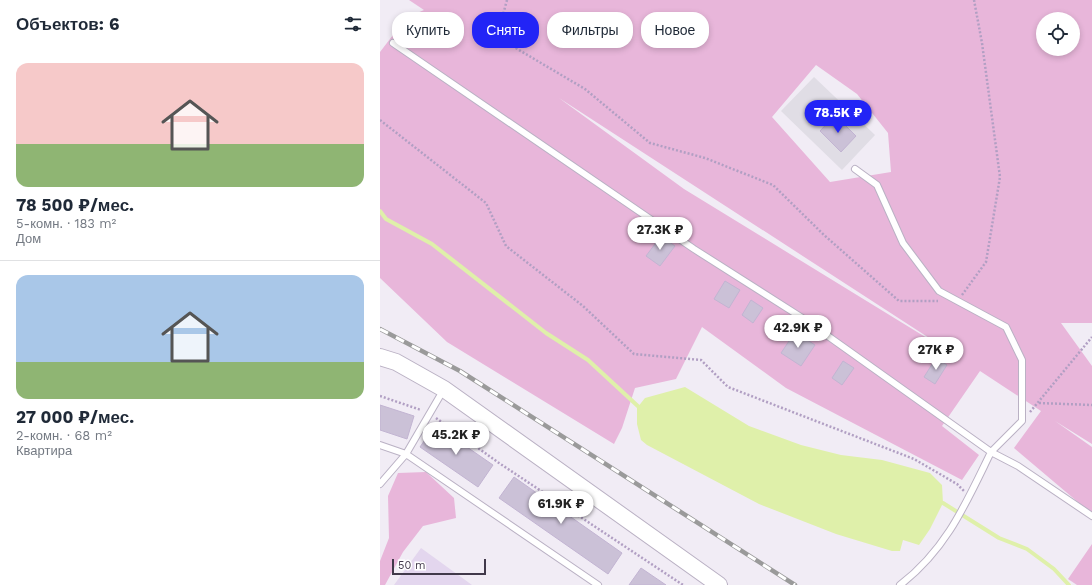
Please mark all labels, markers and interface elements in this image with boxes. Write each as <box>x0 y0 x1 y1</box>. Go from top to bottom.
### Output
chip: Купить <box>392 12 464 48</box>
chip: Снять <box>472 12 539 48</box>
chip: Фильтры <box>547 12 633 48</box>
chip: Новое <box>641 12 709 48</box>
map controls <box>1036 12 1080 56</box>
button: locate <box>1036 12 1080 56</box>
icon: filters <box>342 13 364 35</box>
text: Объектов: 6 <box>16 14 119 34</box>
icon: home <box>154 89 226 161</box>
pin: 78.5K ₽ <box>801 100 875 134</box>
text: 78.5K ₽ <box>814 105 862 120</box>
text: 78 500 ₽/мес. <box>16 195 134 215</box>
text: 5-комн. · 183 m² <box>16 216 116 231</box>
pin: 27.3K ₽ <box>623 217 697 251</box>
text: 27.3K ₽ <box>637 222 683 237</box>
text: Дом <box>16 231 41 246</box>
icon: home <box>154 301 226 373</box>
pin: 42.9K ₽ <box>761 315 835 349</box>
text: 42.9K ₽ <box>773 320 823 335</box>
pin: 27K ₽ <box>908 337 964 371</box>
text: 27K ₽ <box>917 342 955 357</box>
text: 27 000 ₽/мес. <box>16 407 134 427</box>
pin: 45.2K ₽ <box>419 422 493 456</box>
text: 45.2K ₽ <box>431 427 481 442</box>
text: 2-комн. · 68 m² <box>16 428 112 443</box>
text: Квартира <box>16 443 72 458</box>
pin: 61.9K ₽ <box>524 491 598 525</box>
text: 61.9K ₽ <box>538 496 584 511</box>
scale bar <box>392 557 486 576</box>
text: 50 m <box>398 559 425 572</box>

